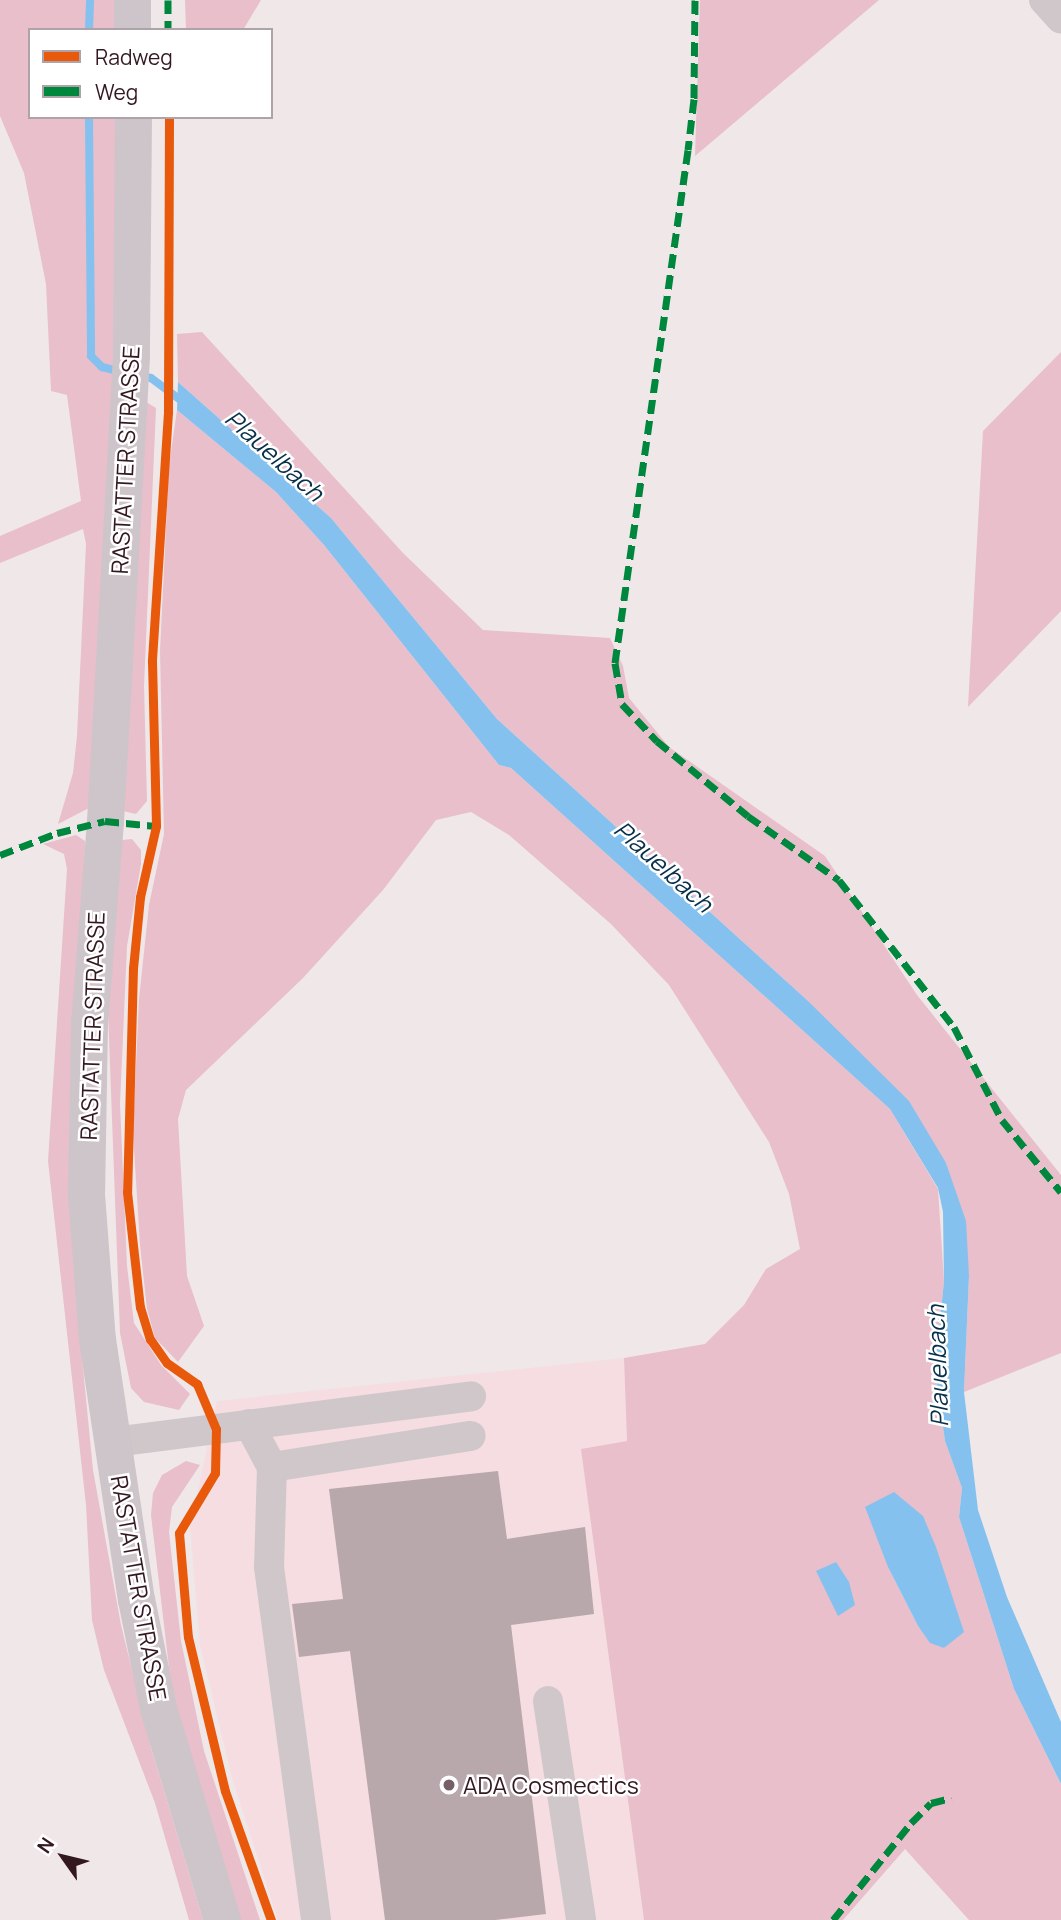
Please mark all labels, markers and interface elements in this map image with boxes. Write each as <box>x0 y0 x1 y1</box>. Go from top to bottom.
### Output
legend <box>28 28 273 119</box>
text: Radweg <box>95 43 173 71</box>
text: Weg <box>95 78 138 106</box>
street label: RASTATTER STRASSE <box>105 345 145 575</box>
water label: Plauelbach <box>220 403 330 507</box>
water label: Plauelbach <box>609 814 719 918</box>
street label: RASTATTER STRASSE <box>74 911 110 1141</box>
water label: Plauelbach <box>920 1304 954 1428</box>
street label: RASTATTER STRASSE <box>106 1473 172 1703</box>
place label: ADA Cosmectics <box>463 1771 639 1799</box>
marker: ADA Cosmectics <box>441 1777 457 1793</box>
north arrow <box>28 1822 98 1892</box>
text: N <box>31 1832 60 1858</box>

